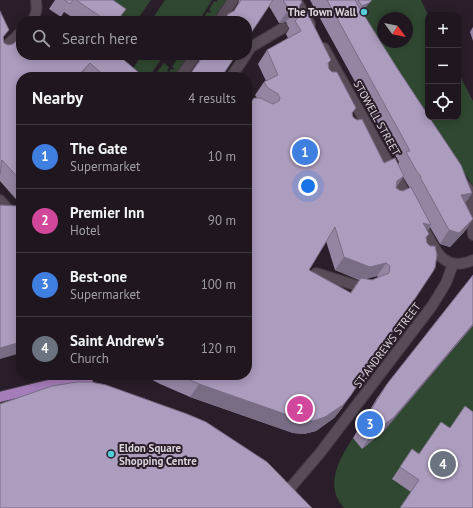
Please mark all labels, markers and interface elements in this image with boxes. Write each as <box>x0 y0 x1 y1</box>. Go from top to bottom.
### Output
place label: The Town Wall <box>288 5 357 19</box>
marker: The Town Wall <box>359 7 369 17</box>
north arrow <box>377 12 413 48</box>
map controls <box>425 12 461 120</box>
button: + <box>425 12 461 48</box>
search box <box>16 16 252 60</box>
icon: search <box>30 27 52 49</box>
text: Search here <box>62 29 138 48</box>
button: − <box>425 48 461 84</box>
street label: STOWELL STREET <box>351 78 403 158</box>
button: locate <box>425 84 461 120</box>
text: Nearby <box>32 87 83 109</box>
text: 4 results <box>188 90 236 107</box>
pin: 1 <box>292 137 318 167</box>
text: The Gate <box>70 139 127 158</box>
text: 1 <box>41 148 49 165</box>
text: 10 m <box>208 148 236 165</box>
text: Supermarket <box>70 158 140 175</box>
your location <box>298 176 318 196</box>
text: Premier Inn <box>70 203 144 222</box>
text: 2 <box>41 212 49 229</box>
text: 90 m <box>208 212 236 229</box>
text: Hotel <box>70 222 100 239</box>
text: Best-one <box>70 267 127 286</box>
text: 3 <box>41 276 49 293</box>
text: 100 m <box>201 276 236 293</box>
text: Supermarket <box>70 286 140 303</box>
street label: ST. ANDREWS STREET <box>351 300 423 390</box>
text: Saint Andrew's <box>70 331 164 350</box>
text: 4 <box>41 340 49 357</box>
text: 120 m <box>201 340 236 357</box>
text: Church <box>70 350 109 367</box>
pin: 2 <box>287 394 313 424</box>
pin: 3 <box>357 409 383 439</box>
place label: Eldon Square Shopping Centre <box>119 441 197 468</box>
marker: Eldon Square Shopping Centre <box>106 449 116 459</box>
pin: 4 <box>430 449 456 479</box>

